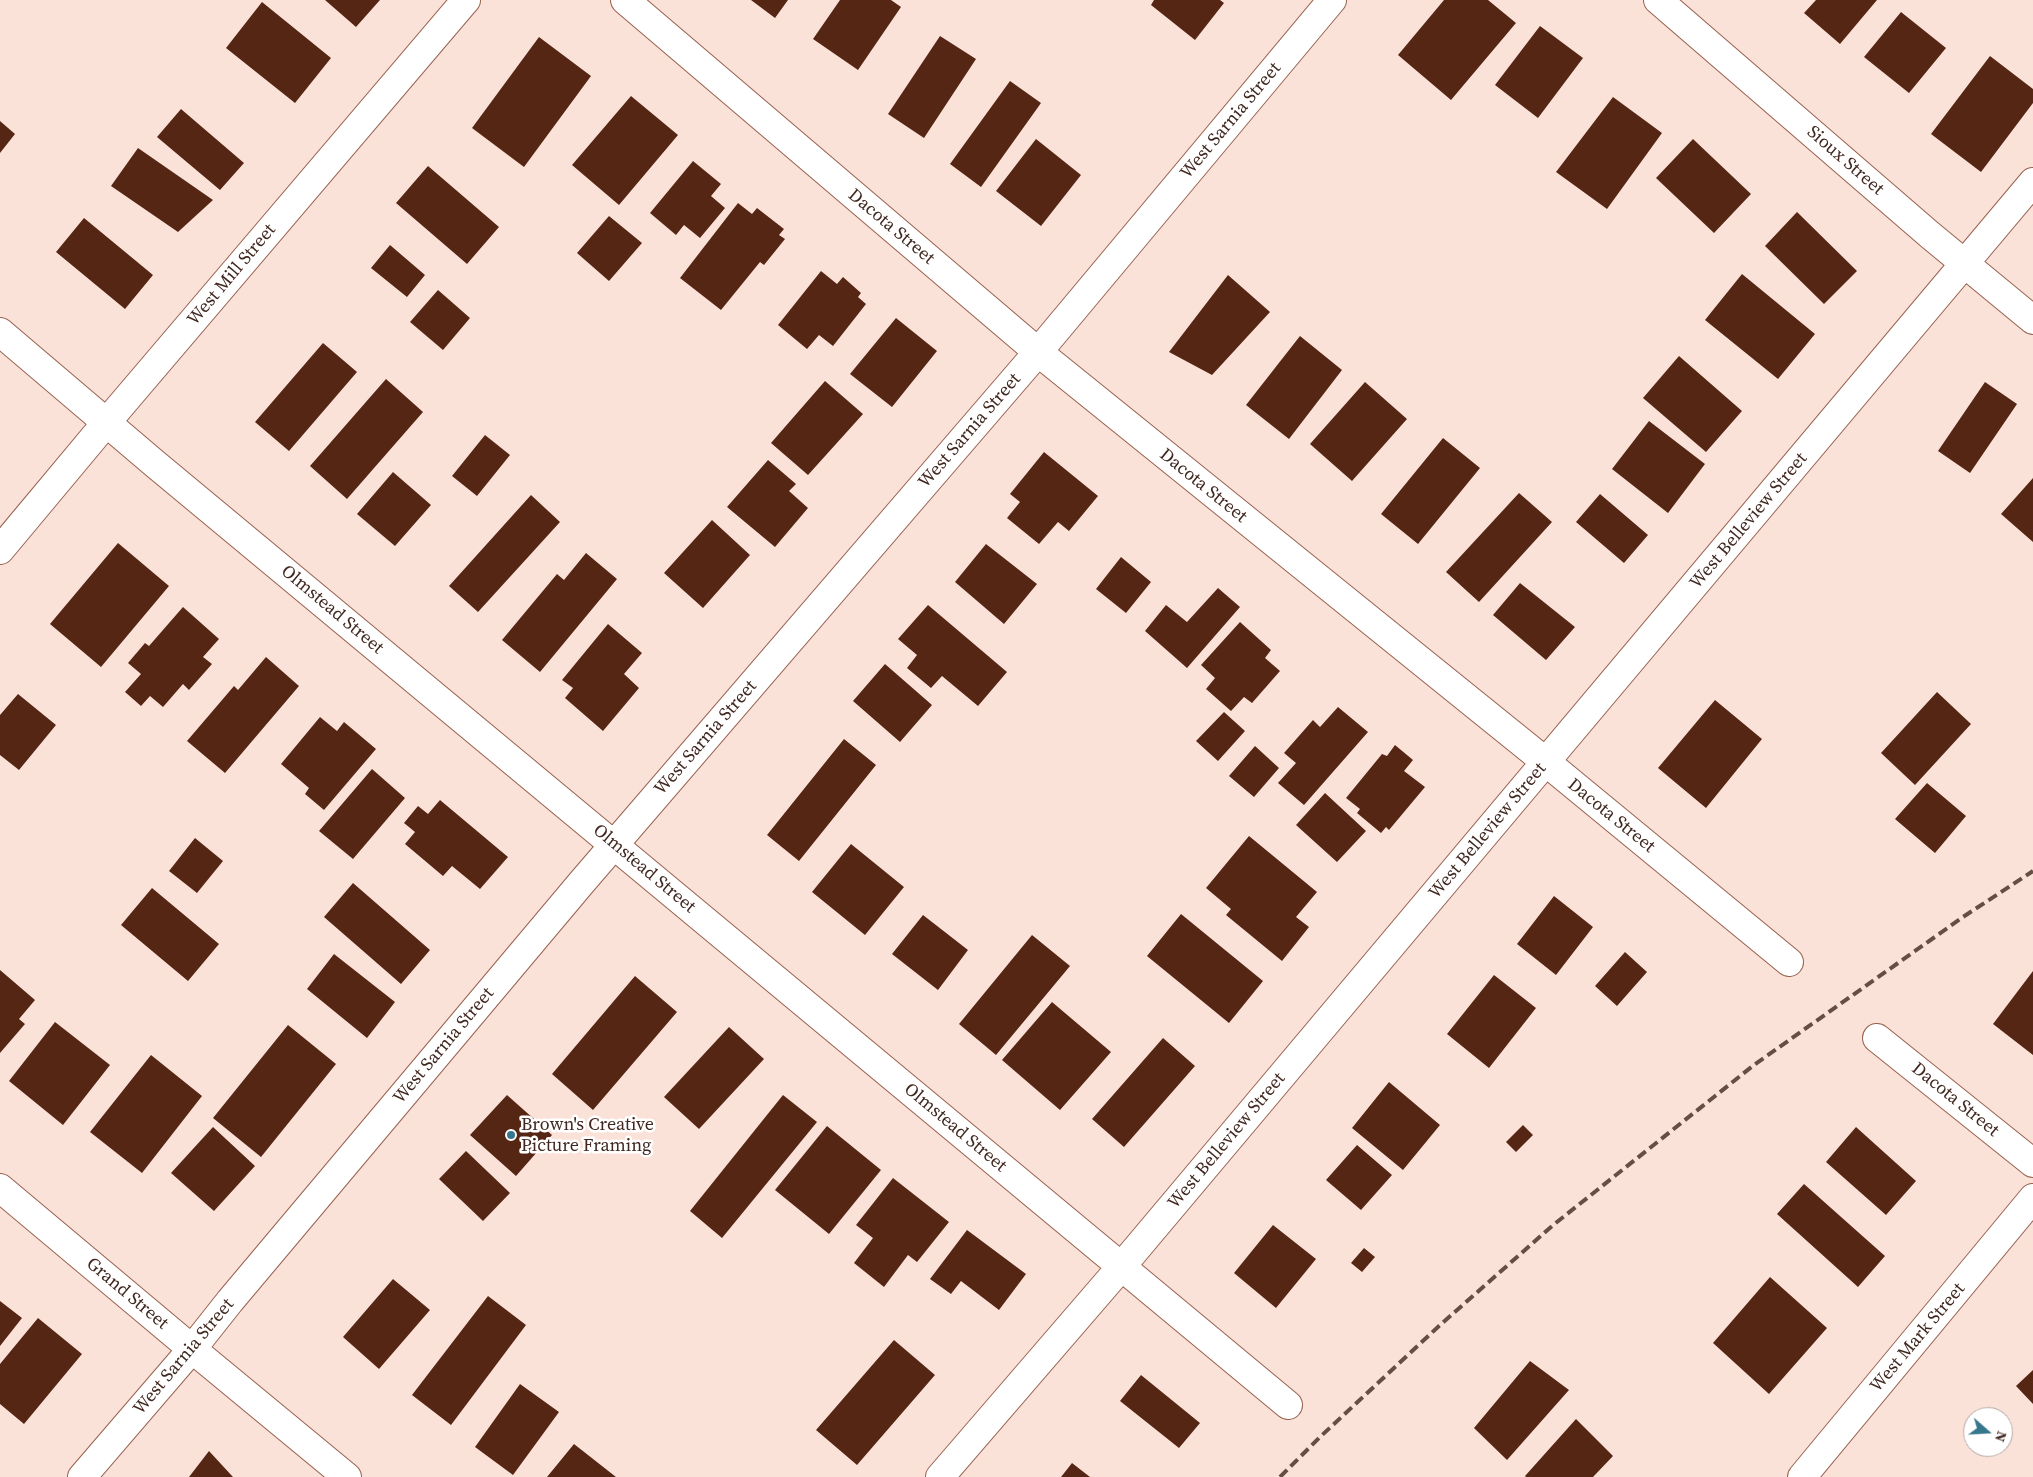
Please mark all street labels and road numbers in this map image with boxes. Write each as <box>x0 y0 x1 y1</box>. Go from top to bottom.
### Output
street label: West Sarnia Street <box>1176 58 1286 184</box>
street label: Sioux Street <box>1802 122 1888 200</box>
street label: Dacota Street <box>843 185 939 269</box>
street label: West Mill Street <box>183 220 281 330</box>
street label: West Sarnia Street <box>914 369 1026 493</box>
street label: Dacota Street <box>1155 444 1251 528</box>
street label: West Belleview Street <box>1686 449 1812 593</box>
street label: Olmstead Street <box>276 561 388 659</box>
street label: West Sarnia Street <box>650 676 762 800</box>
street label: West Belleview Street <box>1425 759 1551 903</box>
street label: Dacota Street <box>1563 774 1659 858</box>
street label: Olmstead Street <box>588 820 700 918</box>
street label: West Sarnia Street <box>389 983 499 1109</box>
street label: Dacota Street <box>1907 1058 2003 1142</box>
street label: West Belleview Street <box>1164 1069 1290 1213</box>
street label: Olmstead Street <box>899 1079 1011 1177</box>
street label: Grand Street <box>82 1253 172 1335</box>
street label: West Mark Street <box>1866 1279 1970 1397</box>
street label: West Sarnia Street <box>129 1294 239 1420</box>

